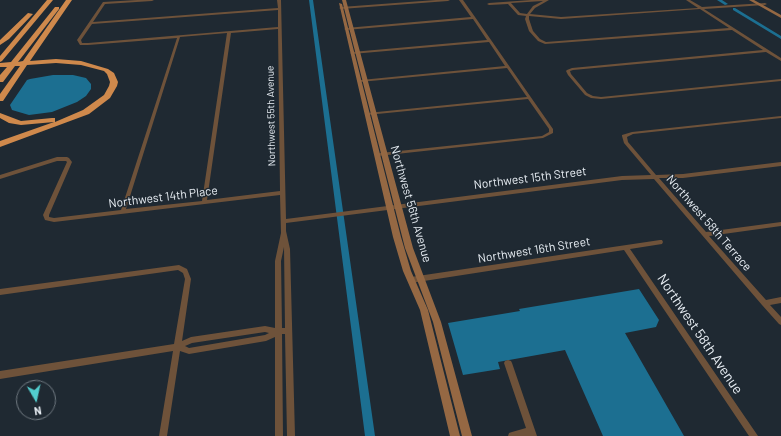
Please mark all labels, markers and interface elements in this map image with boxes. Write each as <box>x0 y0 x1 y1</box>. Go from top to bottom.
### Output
street label: Northwest 55th Avenue <box>264 66 278 166</box>
street label: Northwest 56th Avenue <box>387 144 435 264</box>
street label: Northwest 15th Street <box>473 164 587 192</box>
street label: Northwest 58th Terrace <box>663 172 755 274</box>
street label: Northwest 14th Place <box>108 183 218 211</box>
street label: Northwest 16th Street <box>477 234 591 266</box>
street label: Northwest 58th Avenue <box>654 271 746 397</box>
north arrow <box>16 380 56 420</box>
text: N <box>33 404 42 418</box>

